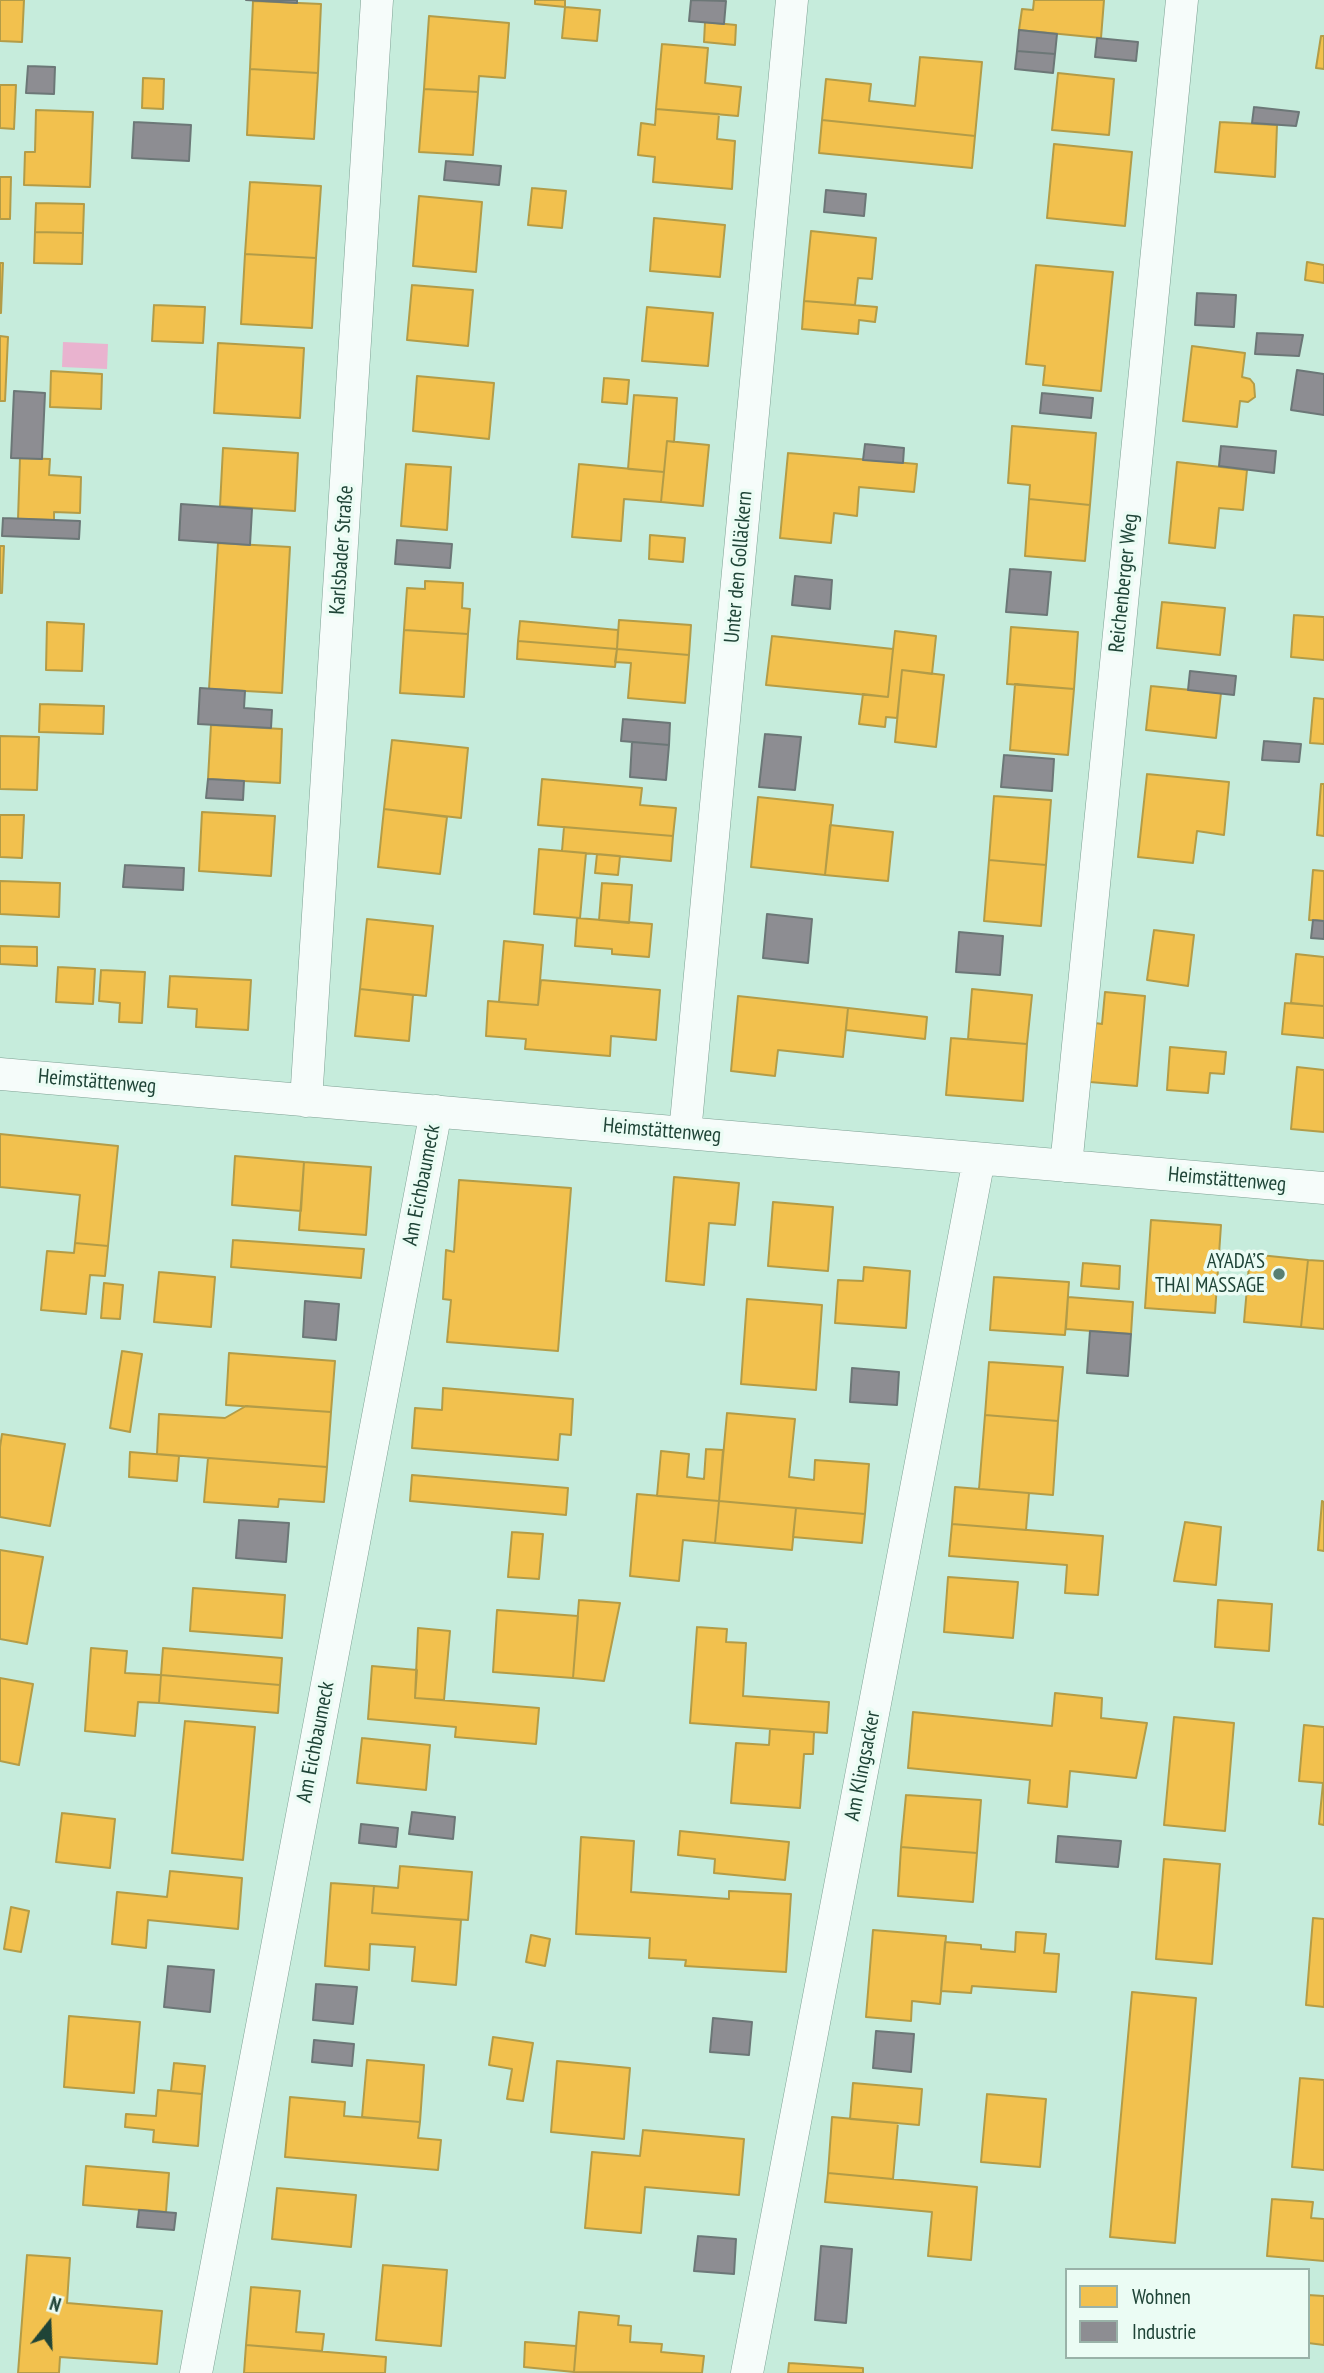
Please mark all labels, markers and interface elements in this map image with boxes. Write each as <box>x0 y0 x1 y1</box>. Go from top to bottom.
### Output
street label: Karlsbader Straße <box>325 485 359 615</box>
street label: Unter den Golläckern <box>720 490 758 644</box>
street label: Reichenberger Weg <box>1104 512 1144 654</box>
street label: Heimstättenweg <box>37 1064 157 1100</box>
street label: Heimstättenweg <box>602 1113 722 1149</box>
street label: Am Eichbaumeck <box>398 1122 446 1248</box>
street label: Heimstättenweg <box>1167 1162 1287 1198</box>
place label: AYADA’S THAI MASSAGE <box>1155 1249 1265 1299</box>
marker: AYADA’S THAI MASSAGE <box>1271 1266 1287 1282</box>
street label: Am Eichbaumeck <box>292 1679 340 1805</box>
street label: Am Klingsacker <box>840 1709 886 1823</box>
legend <box>1065 2268 1310 2359</box>
text: Wohnen <box>1132 2283 1191 2310</box>
north arrow <box>14 2289 84 2359</box>
text: N <box>47 2291 64 2317</box>
text: Industrie <box>1132 2318 1196 2345</box>

